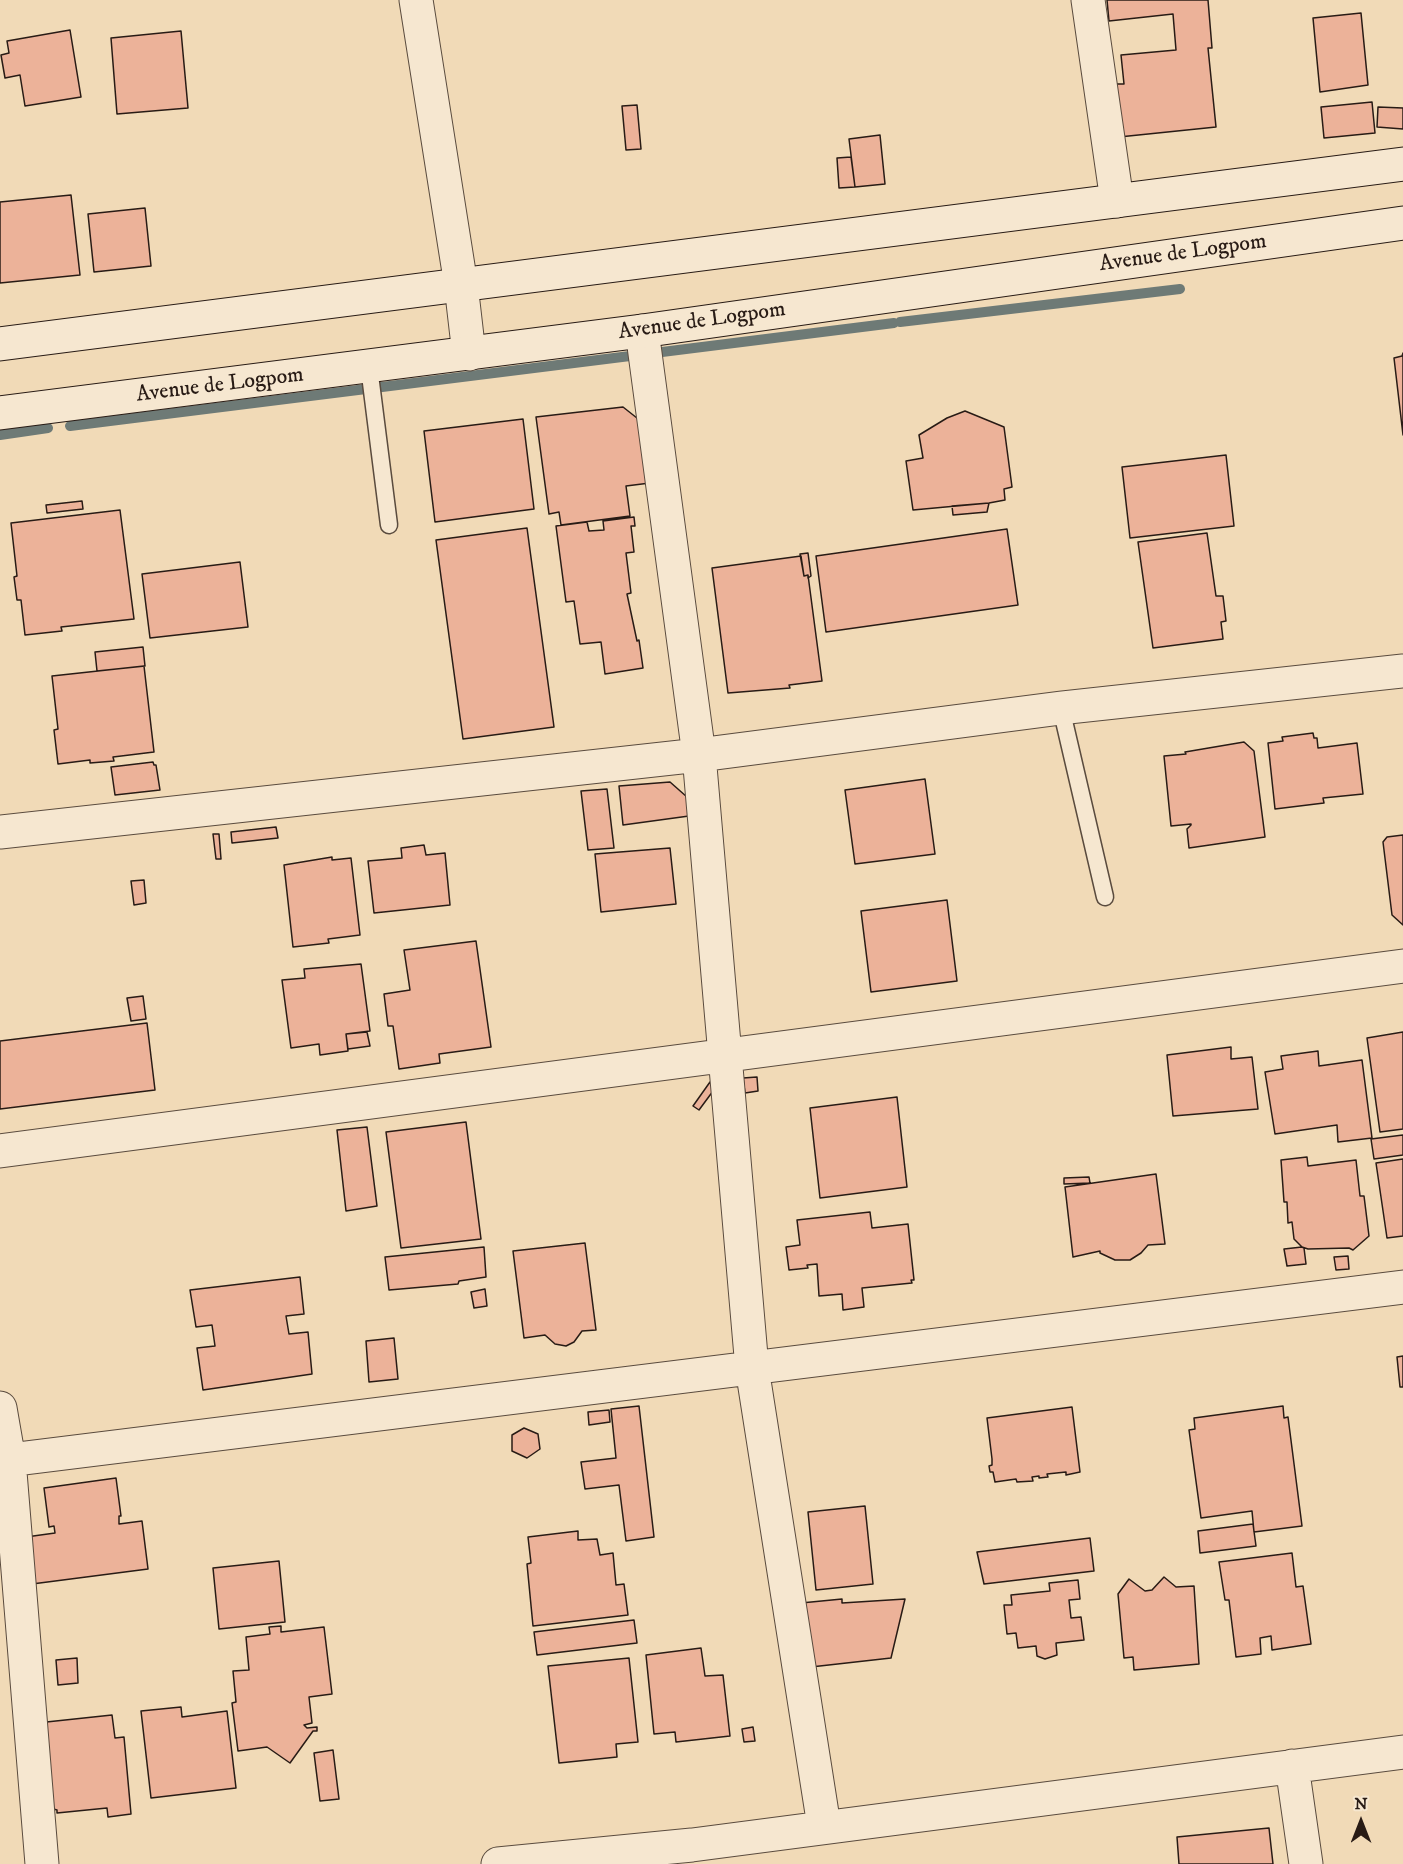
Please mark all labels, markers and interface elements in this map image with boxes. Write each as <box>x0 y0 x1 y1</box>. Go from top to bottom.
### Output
street label: Avenue de Logpom <box>1098 229 1268 279</box>
street label: Avenue de Logpom <box>617 297 787 347</box>
street label: Avenue de Logpom <box>135 363 305 409</box>
north arrow <box>1331 1792 1391 1852</box>
text: N <box>1354 1794 1368 1814</box>

